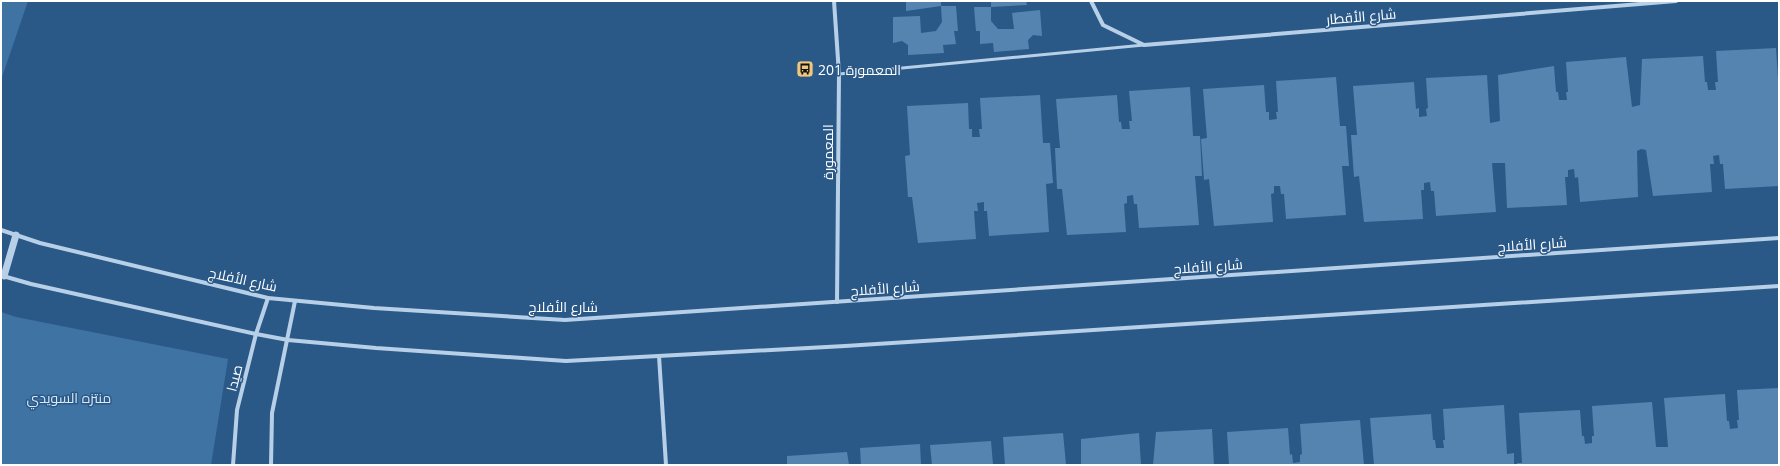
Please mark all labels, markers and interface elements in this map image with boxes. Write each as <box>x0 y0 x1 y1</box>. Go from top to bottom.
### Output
street label: شارع الأقطار <box>1324 3 1397 29</box>
bus stop icon: المعمورة 201 <box>795 59 815 79</box>
place label: المعمورة 201 <box>818 60 901 79</box>
street label: المعمورة <box>818 124 837 180</box>
street label: شارع الأفلاج <box>1497 232 1567 256</box>
street label: شارع الأفلاج <box>1173 254 1243 278</box>
street label: شارع الأفلاج <box>207 262 279 296</box>
street label: شارع الأفلاج <box>850 276 920 300</box>
street label: شارع الأفلاج <box>528 297 598 316</box>
street label: صيدا <box>222 363 246 393</box>
park label: منتزه السويدي <box>27 388 111 410</box>

